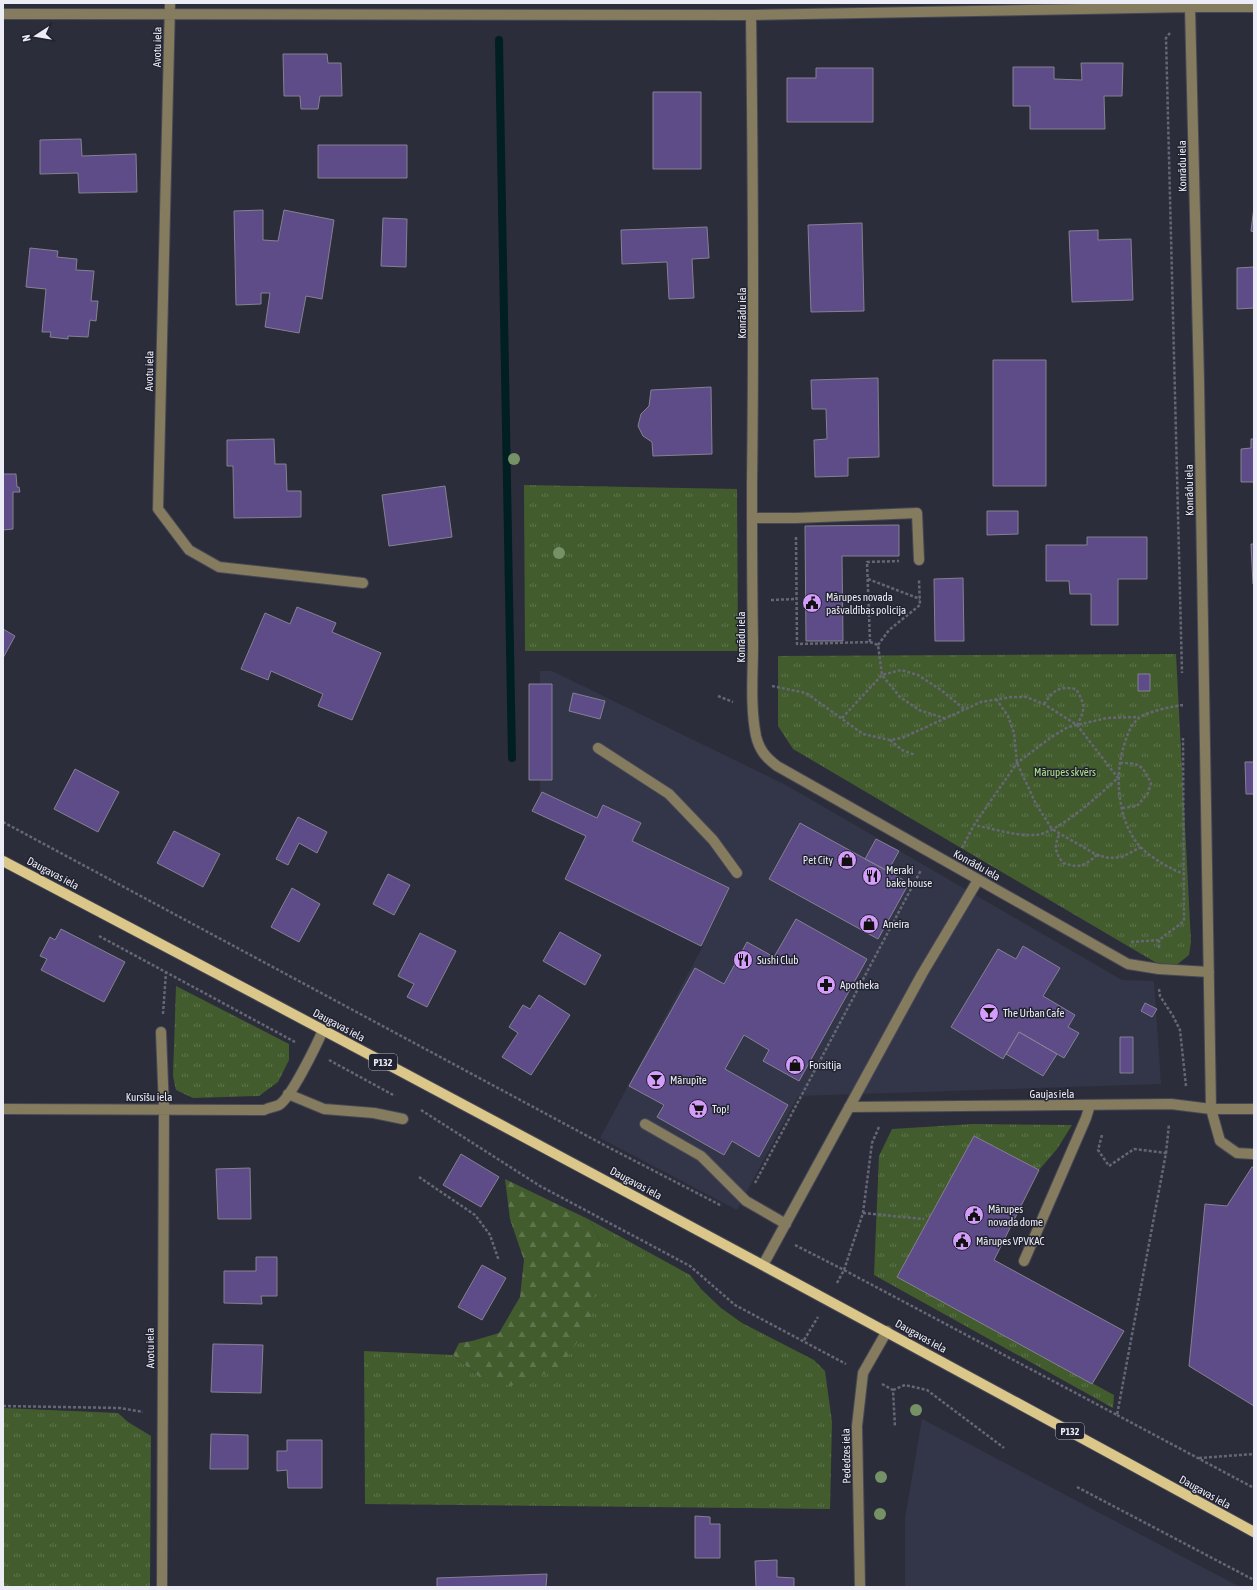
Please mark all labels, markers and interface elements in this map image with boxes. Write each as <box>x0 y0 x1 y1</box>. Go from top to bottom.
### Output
north arrow <box>16 16 56 56</box>
street label: Avotu iela <box>151 27 163 67</box>
text: N <box>20 34 33 43</box>
street label: Konrādu iela <box>1176 140 1188 192</box>
street label: Konrādu iela <box>736 287 748 339</box>
street label: Avotu iela <box>143 351 155 391</box>
street label: Konrādu iela <box>1183 464 1195 516</box>
place label: Mārupes novada pašvaldības policija <box>826 591 906 616</box>
public building icon: Mārupes novada pašvaldības policija <box>801 592 823 614</box>
street label: Konrādu iela <box>735 611 747 663</box>
park label: Mārupes skvērs <box>1034 766 1096 778</box>
street label: Konrādu iela <box>952 847 1002 883</box>
shop icon: Pet City <box>836 849 858 871</box>
street label: Daugavas iela <box>25 854 81 892</box>
place label: Pet City <box>803 854 833 866</box>
place label: Meraki bake house <box>886 864 932 889</box>
restaurant icon: Meraki bake house <box>861 865 883 887</box>
shop icon: Aneira <box>858 913 880 935</box>
place label: Aneira <box>883 918 909 930</box>
restaurant icon: Sushi Club <box>732 949 754 971</box>
place label: Sushi Club <box>757 954 799 966</box>
pharmacy icon: Apotheka <box>815 974 837 996</box>
place label: Apotheka <box>840 979 879 991</box>
bar icon: The Urban Cafe <box>978 1002 1000 1024</box>
street label: Daugavas iela <box>311 1006 367 1044</box>
place label: The Urban Cafe <box>1003 1007 1064 1019</box>
road number: P132 <box>369 1054 397 1070</box>
shop icon: Forsitija <box>784 1054 806 1076</box>
place label: Forsitija <box>809 1059 841 1071</box>
bar icon: Mārupīte <box>645 1069 667 1091</box>
place label: Mārupīte <box>670 1074 707 1086</box>
street label: Gaujas iela <box>1030 1088 1074 1100</box>
street label: Kursīšu iela <box>126 1091 172 1103</box>
supermarket icon: Top! <box>687 1098 709 1120</box>
place label: Top! <box>712 1103 730 1115</box>
street label: Daugavas iela <box>608 1164 664 1202</box>
place label: Mārupes novada dome <box>988 1203 1043 1228</box>
public building icon: Mārupes novada dome <box>963 1204 985 1226</box>
public building icon: Mārupes VPVKAC <box>951 1230 973 1252</box>
place label: Mārupes VPVKAC <box>976 1235 1045 1247</box>
street label: Daugavas iela <box>893 1317 949 1355</box>
street label: Avotu iela <box>144 1328 156 1368</box>
road number: P132 <box>1056 1423 1084 1439</box>
street label: Pededzes iela <box>840 1428 852 1484</box>
street label: Daugavas iela <box>1177 1473 1233 1511</box>

